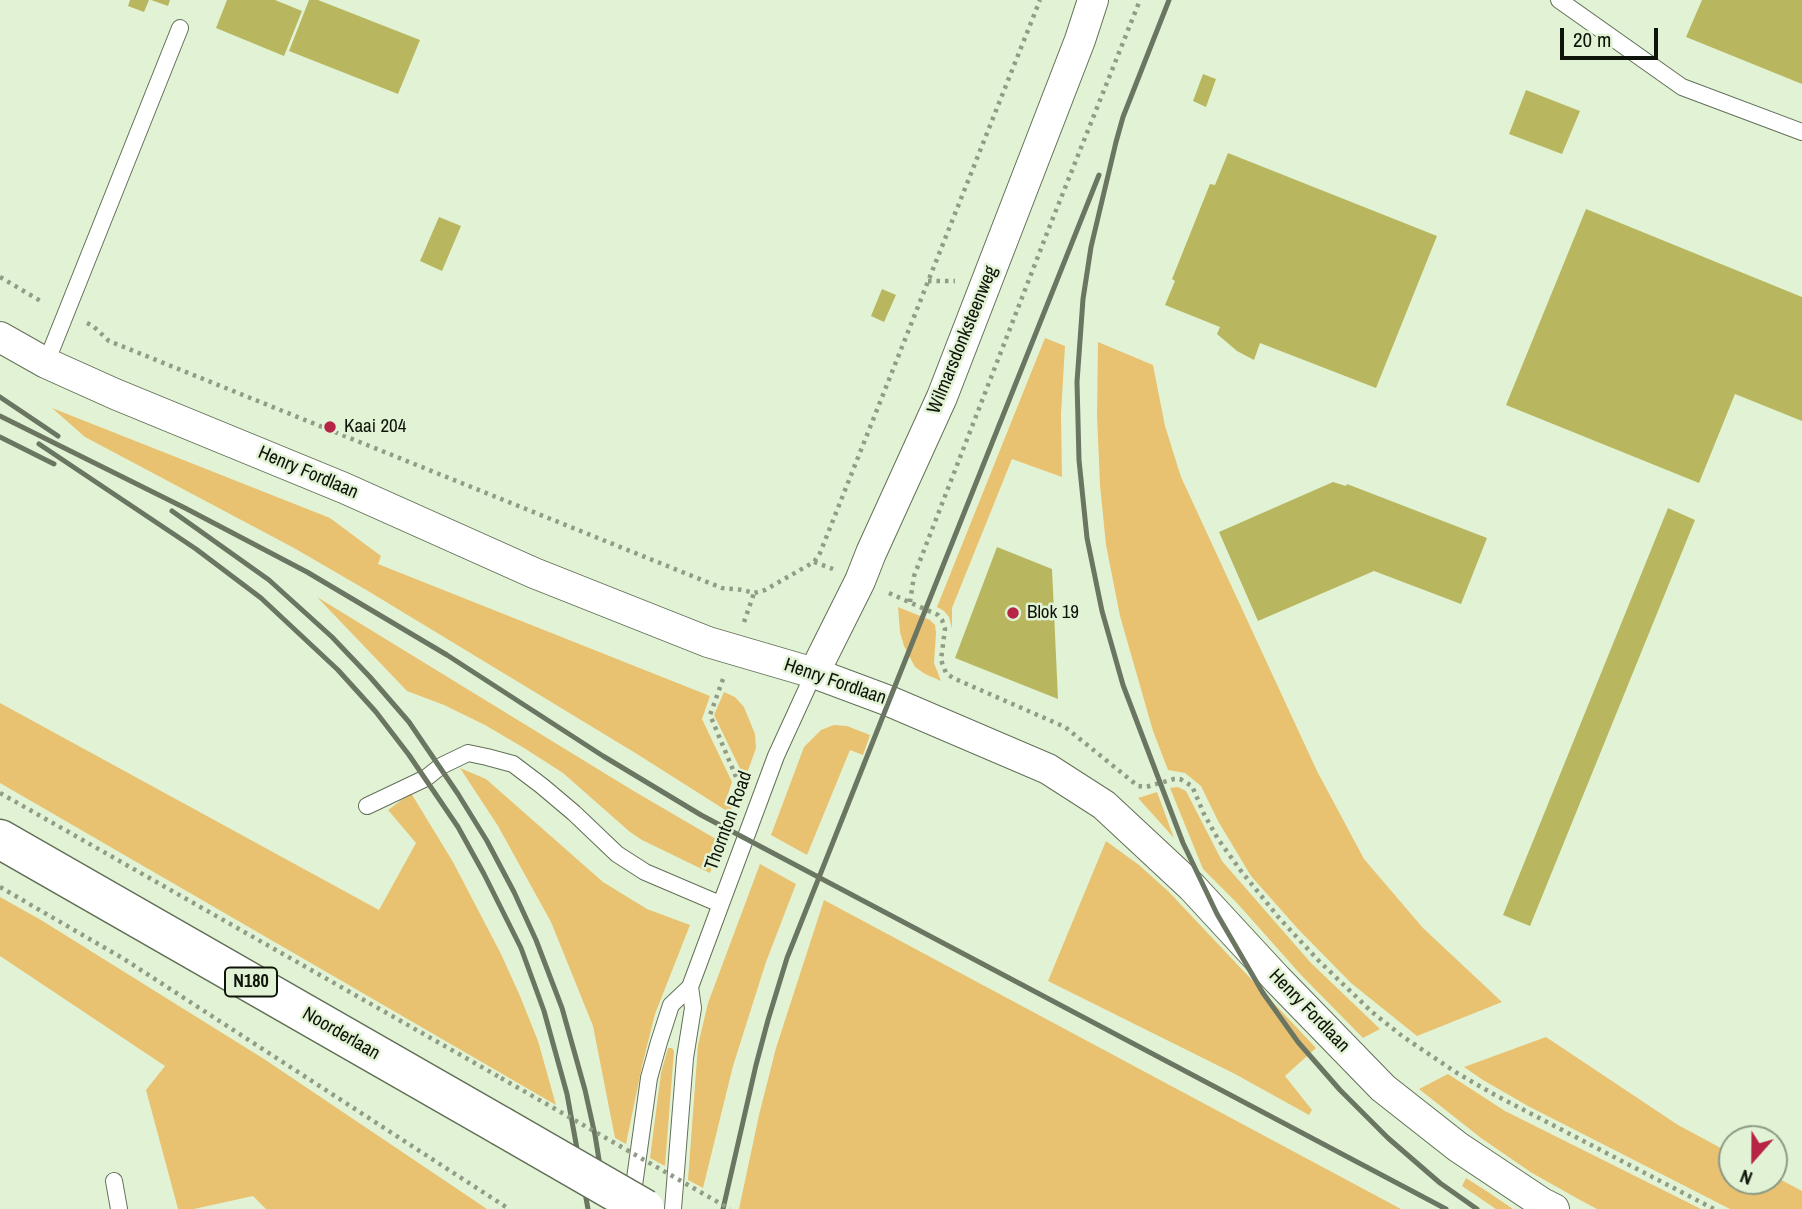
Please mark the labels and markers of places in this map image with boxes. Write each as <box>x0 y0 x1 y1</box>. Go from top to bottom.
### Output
place label: Kaai 204 <box>344 416 406 438</box>
marker: Kaai 204 <box>322 419 338 435</box>
place label: Blok 19 <box>1027 602 1079 624</box>
marker: Blok 19 <box>1005 605 1021 621</box>

